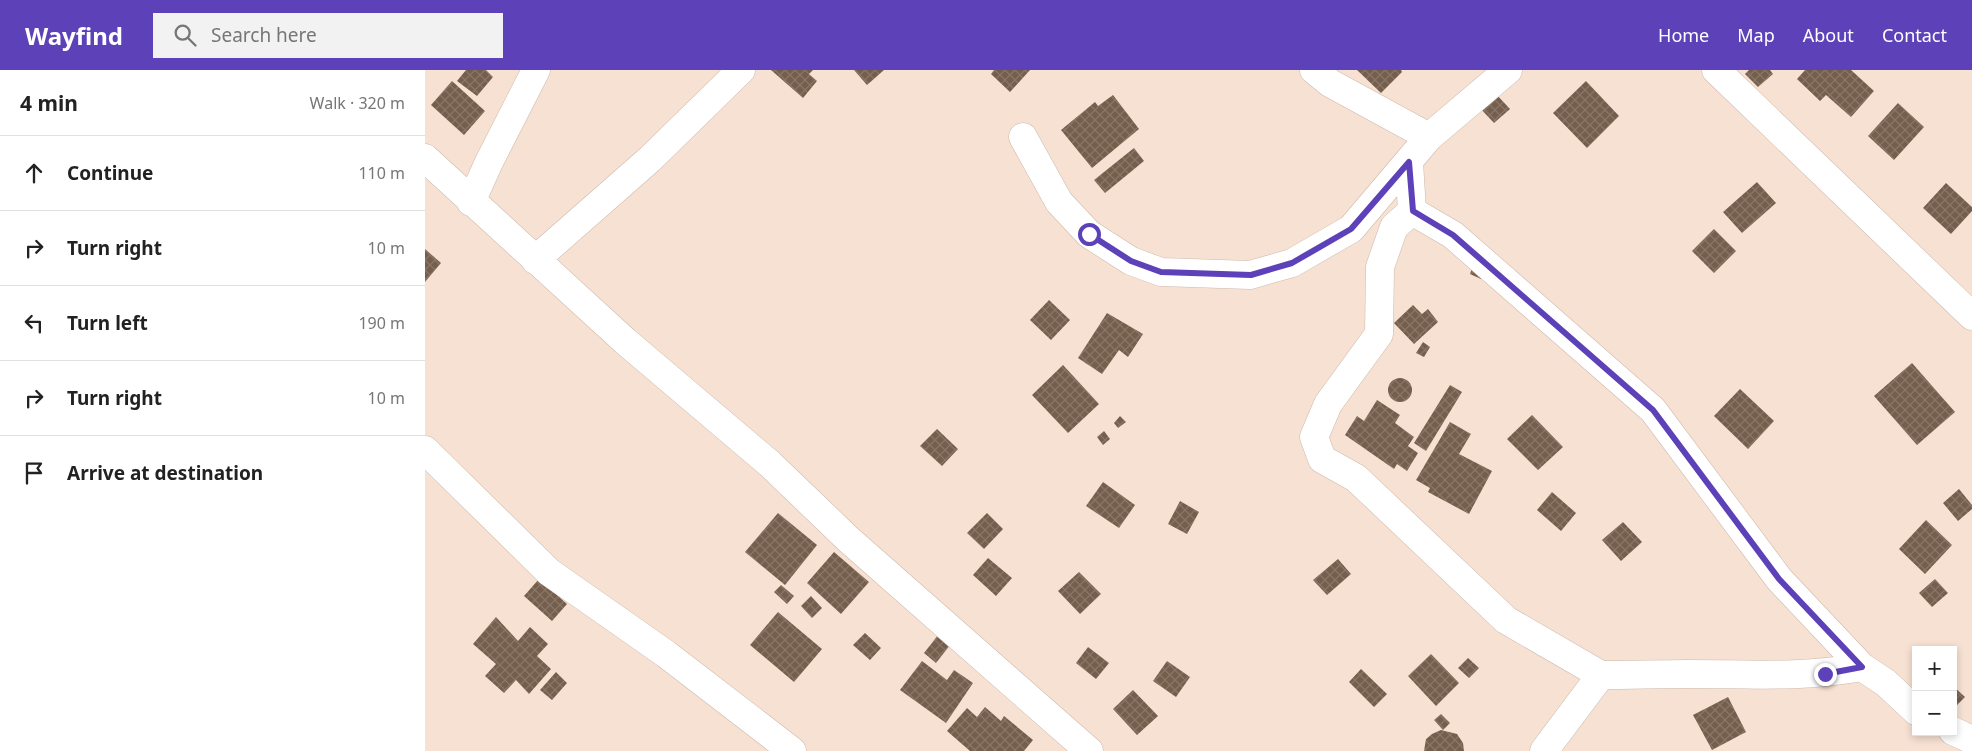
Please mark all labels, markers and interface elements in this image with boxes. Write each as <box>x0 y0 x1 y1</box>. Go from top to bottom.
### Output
search box <box>153 13 503 58</box>
text: Wayfind <box>25 19 123 52</box>
icon: search <box>171 21 199 49</box>
text: Search here <box>211 22 317 48</box>
text: Home <box>1658 23 1709 47</box>
text: Map <box>1737 23 1775 47</box>
text: About <box>1803 23 1854 47</box>
text: Contact <box>1882 23 1947 47</box>
text: 4 min <box>20 89 78 117</box>
text: Walk · 320 m <box>310 92 405 114</box>
icon: ahead <box>20 159 48 187</box>
text: Continue <box>67 160 153 186</box>
text: 110 m <box>358 162 405 184</box>
route start <box>1078 223 1101 246</box>
icon: right <box>20 234 48 262</box>
text: Turn right <box>67 235 162 261</box>
text: 10 m <box>368 237 405 259</box>
icon: left <box>20 309 48 337</box>
text: Turn left <box>67 310 148 336</box>
text: 190 m <box>358 312 405 334</box>
icon: right <box>20 384 48 412</box>
text: Turn right <box>67 385 162 411</box>
text: 10 m <box>368 387 405 409</box>
icon: arrive <box>20 459 48 487</box>
text: Arrive at destination <box>67 460 263 486</box>
map controls <box>1912 646 1957 736</box>
button: + <box>1912 646 1957 691</box>
route end <box>1814 663 1837 686</box>
button: − <box>1912 691 1957 736</box>

